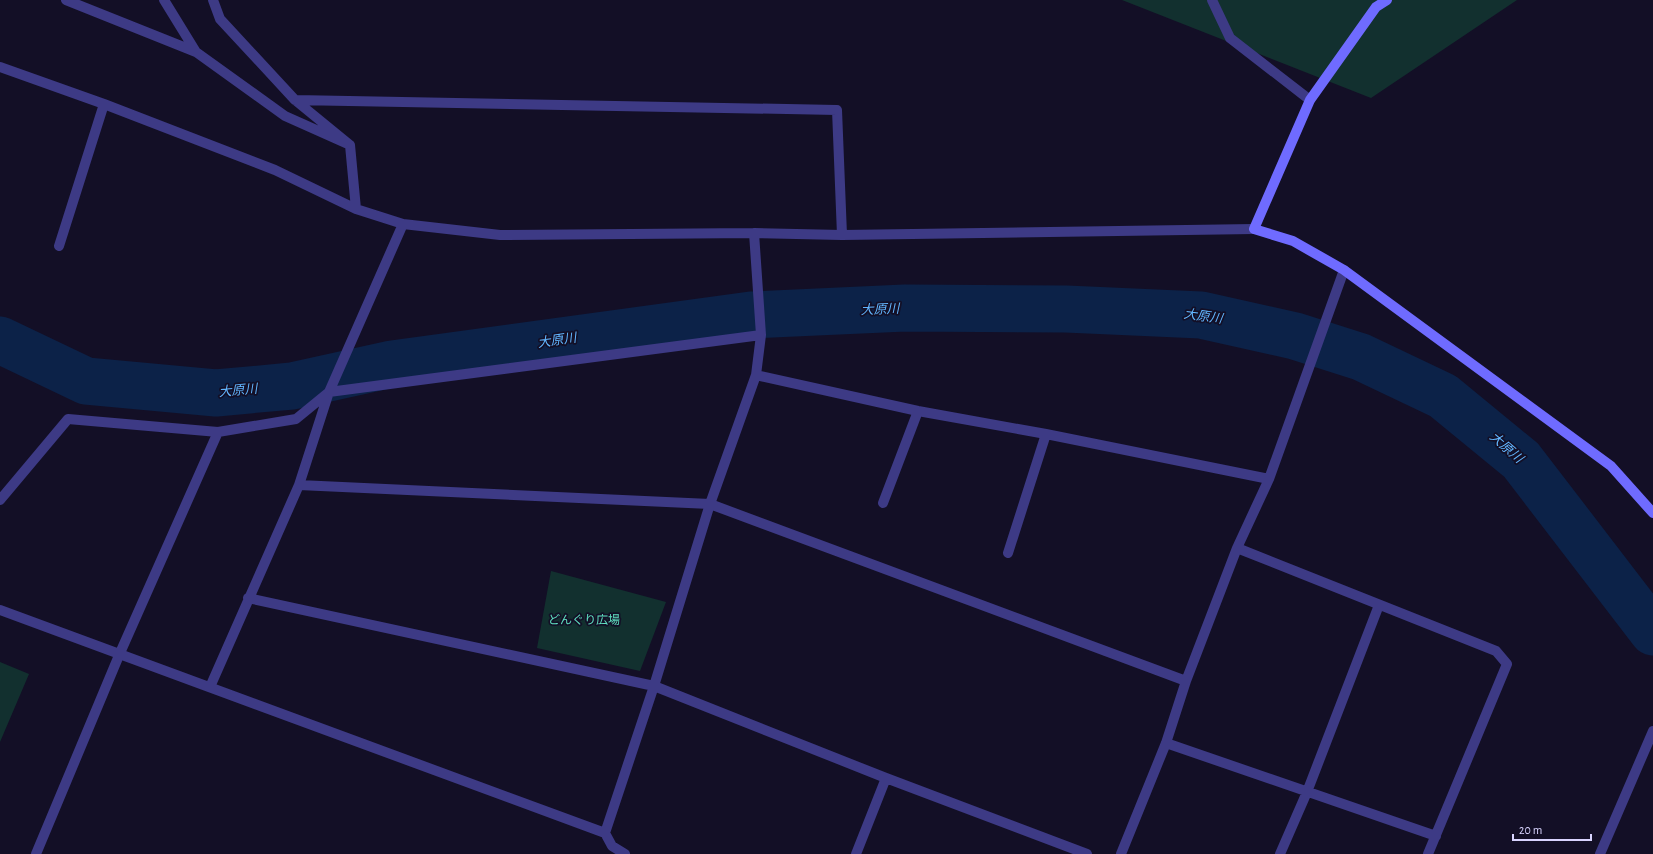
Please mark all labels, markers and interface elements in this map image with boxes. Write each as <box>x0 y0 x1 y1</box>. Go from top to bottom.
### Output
water label: 大原川 <box>860 302 902 317</box>
water label: 大原川 <box>1183 307 1225 326</box>
water label: 大原川 <box>537 331 579 350</box>
water label: 大原川 <box>218 382 260 399</box>
water label: 大原川 <box>1487 430 1527 467</box>
park label: どんぐり広場 <box>548 613 620 626</box>
scale bar <box>1513 816 1591 842</box>
text: 20 m <box>1519 824 1542 836</box>

